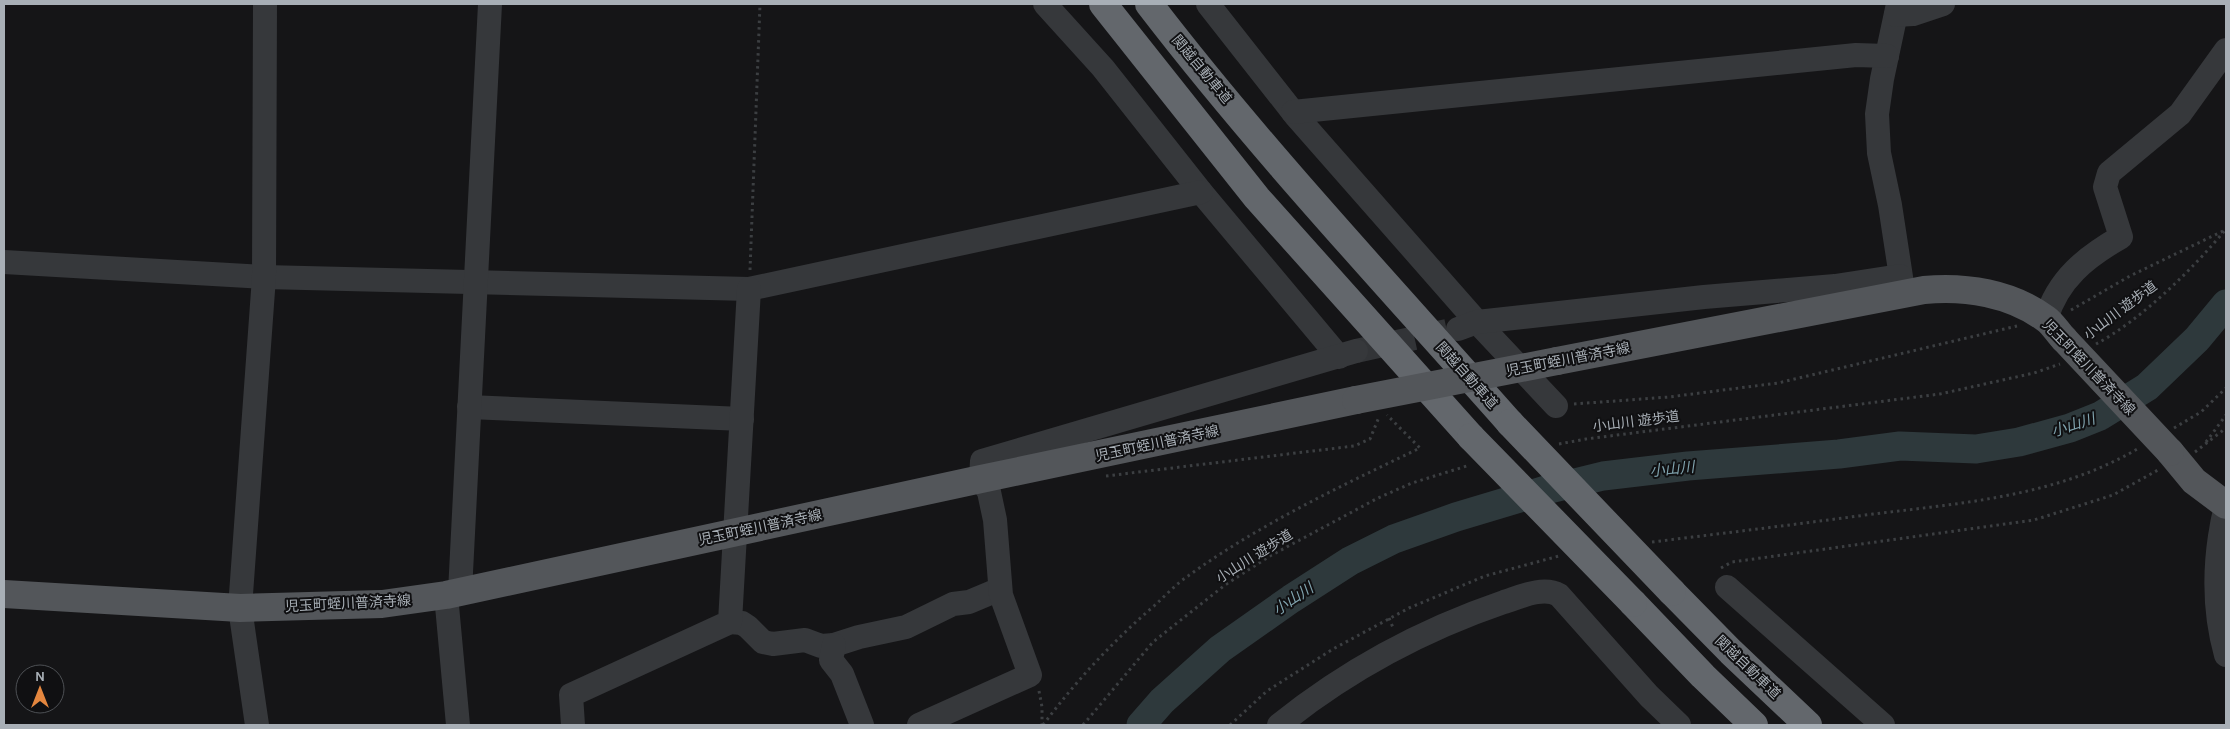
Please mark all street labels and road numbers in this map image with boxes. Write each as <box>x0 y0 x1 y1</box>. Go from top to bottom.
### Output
street label: 関越自動車道 <box>1168 32 1235 107</box>
street label: 小山川 遊歩道 <box>2080 277 2160 343</box>
street label: 児玉町蛭川普済寺線 <box>2039 316 2139 419</box>
street label: 関越自動車道 <box>1432 338 1501 412</box>
street label: 児玉町蛭川普済寺線 <box>1505 339 1632 380</box>
street label: 小山川 遊歩道 <box>1592 408 1680 435</box>
street label: 児玉町蛭川普済寺線 <box>1094 422 1220 465</box>
street label: 児玉町蛭川普済寺線 <box>697 506 823 549</box>
street label: 小山川 遊歩道 <box>1213 526 1296 587</box>
street label: 児玉町蛭川普済寺線 <box>285 592 411 615</box>
street label: 関越自動車道 <box>1712 632 1784 703</box>

